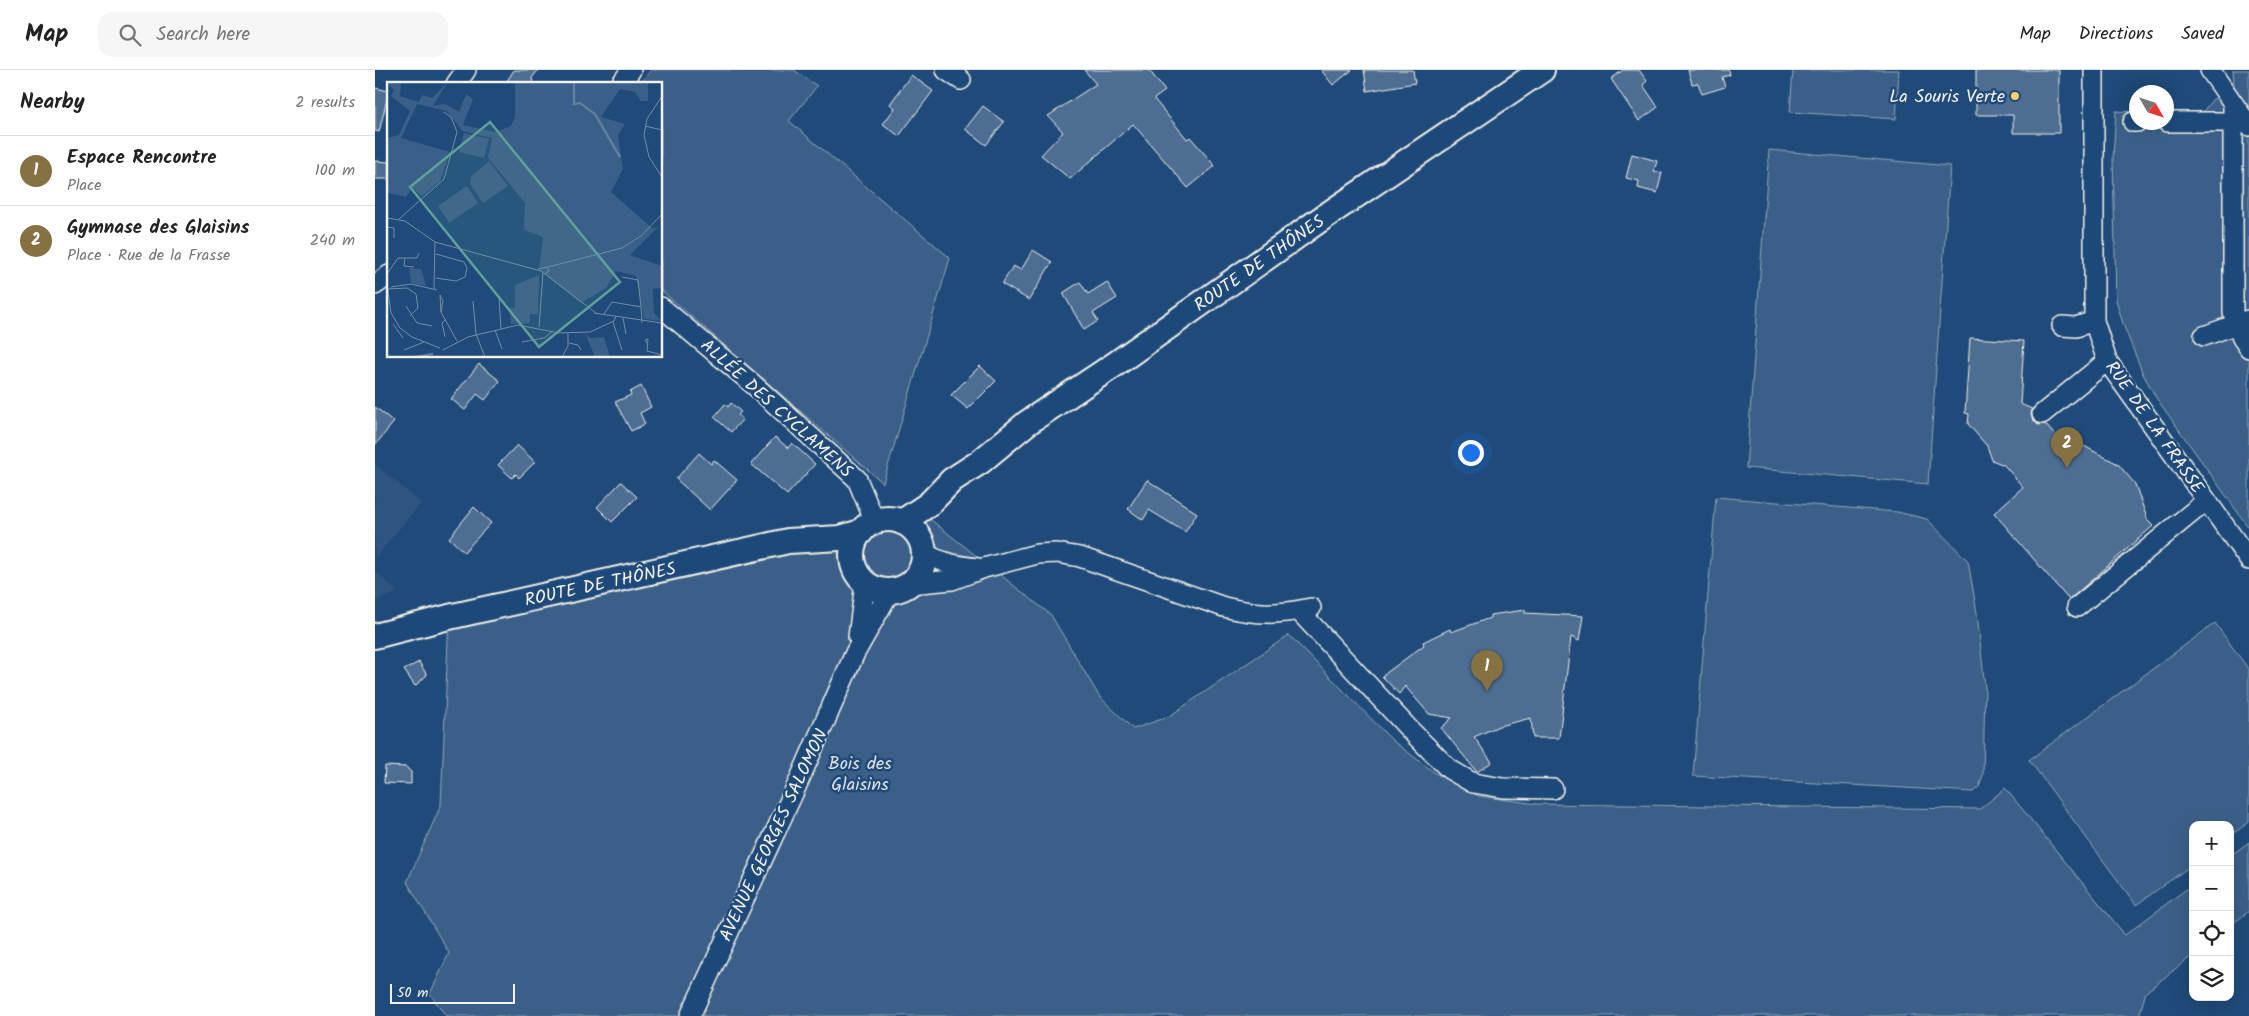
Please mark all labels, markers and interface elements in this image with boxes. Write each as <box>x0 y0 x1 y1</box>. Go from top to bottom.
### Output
search box <box>98 12 448 57</box>
text: Map <box>25 15 68 54</box>
text: Search here <box>156 20 250 50</box>
text: Map <box>2019 20 2051 49</box>
text: Directions <box>2079 20 2153 49</box>
text: Saved <box>2181 20 2224 49</box>
icon: search <box>116 21 144 49</box>
inset map <box>387 82 663 358</box>
place label: La Souris Verte <box>1889 83 2005 112</box>
north arrow <box>2129 85 2174 130</box>
text: Nearby <box>20 86 85 119</box>
text: 2 results <box>295 90 355 115</box>
marker: La Souris Verte <box>2009 90 2021 102</box>
text: Espace Rencontre <box>67 143 217 173</box>
text: 1 <box>34 158 38 183</box>
text: 100 m <box>315 158 355 183</box>
text: Place <box>67 173 101 198</box>
street label: ROUTE DE THÔNES <box>1188 208 1332 320</box>
text: Gymnase des Glaisins <box>67 213 249 243</box>
text: 2 <box>31 228 41 253</box>
text: 240 m <box>310 228 355 253</box>
text: Place · Rue de la Frasse <box>67 243 230 268</box>
street label: ALLÉE DES CYCLAMENS <box>693 332 859 486</box>
street label: RUE DE LA FRASSE <box>2097 355 2211 501</box>
pin: 2 <box>2051 427 2083 468</box>
your location <box>1458 440 1484 466</box>
street label: ROUTE DE THÔNES <box>522 555 679 616</box>
pin: 1 <box>1471 650 1503 691</box>
street label: AVENUE GEORGES SALOMON <box>712 724 837 947</box>
park label: Bois des Glaisins <box>828 750 892 800</box>
map controls <box>2189 821 2234 1001</box>
button: + <box>2189 821 2234 866</box>
button: − <box>2189 866 2234 911</box>
button: locate <box>2189 911 2234 956</box>
button: layers <box>2189 956 2234 1001</box>
scale bar <box>390 981 515 1004</box>
text: 50 m <box>397 982 428 1004</box>

